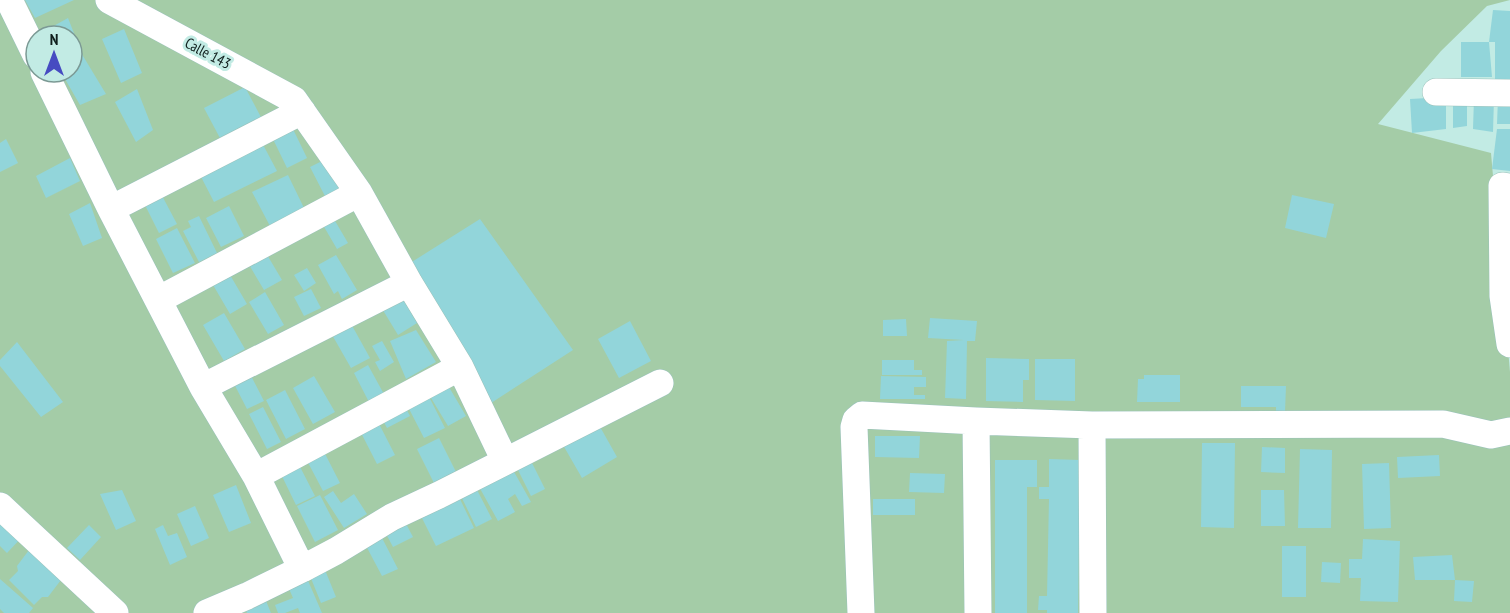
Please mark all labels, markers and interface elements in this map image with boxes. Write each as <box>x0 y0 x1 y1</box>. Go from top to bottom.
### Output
north arrow <box>24 24 84 84</box>
text: N <box>50 29 58 49</box>
street label: Calle 143 <box>182 33 234 73</box>

